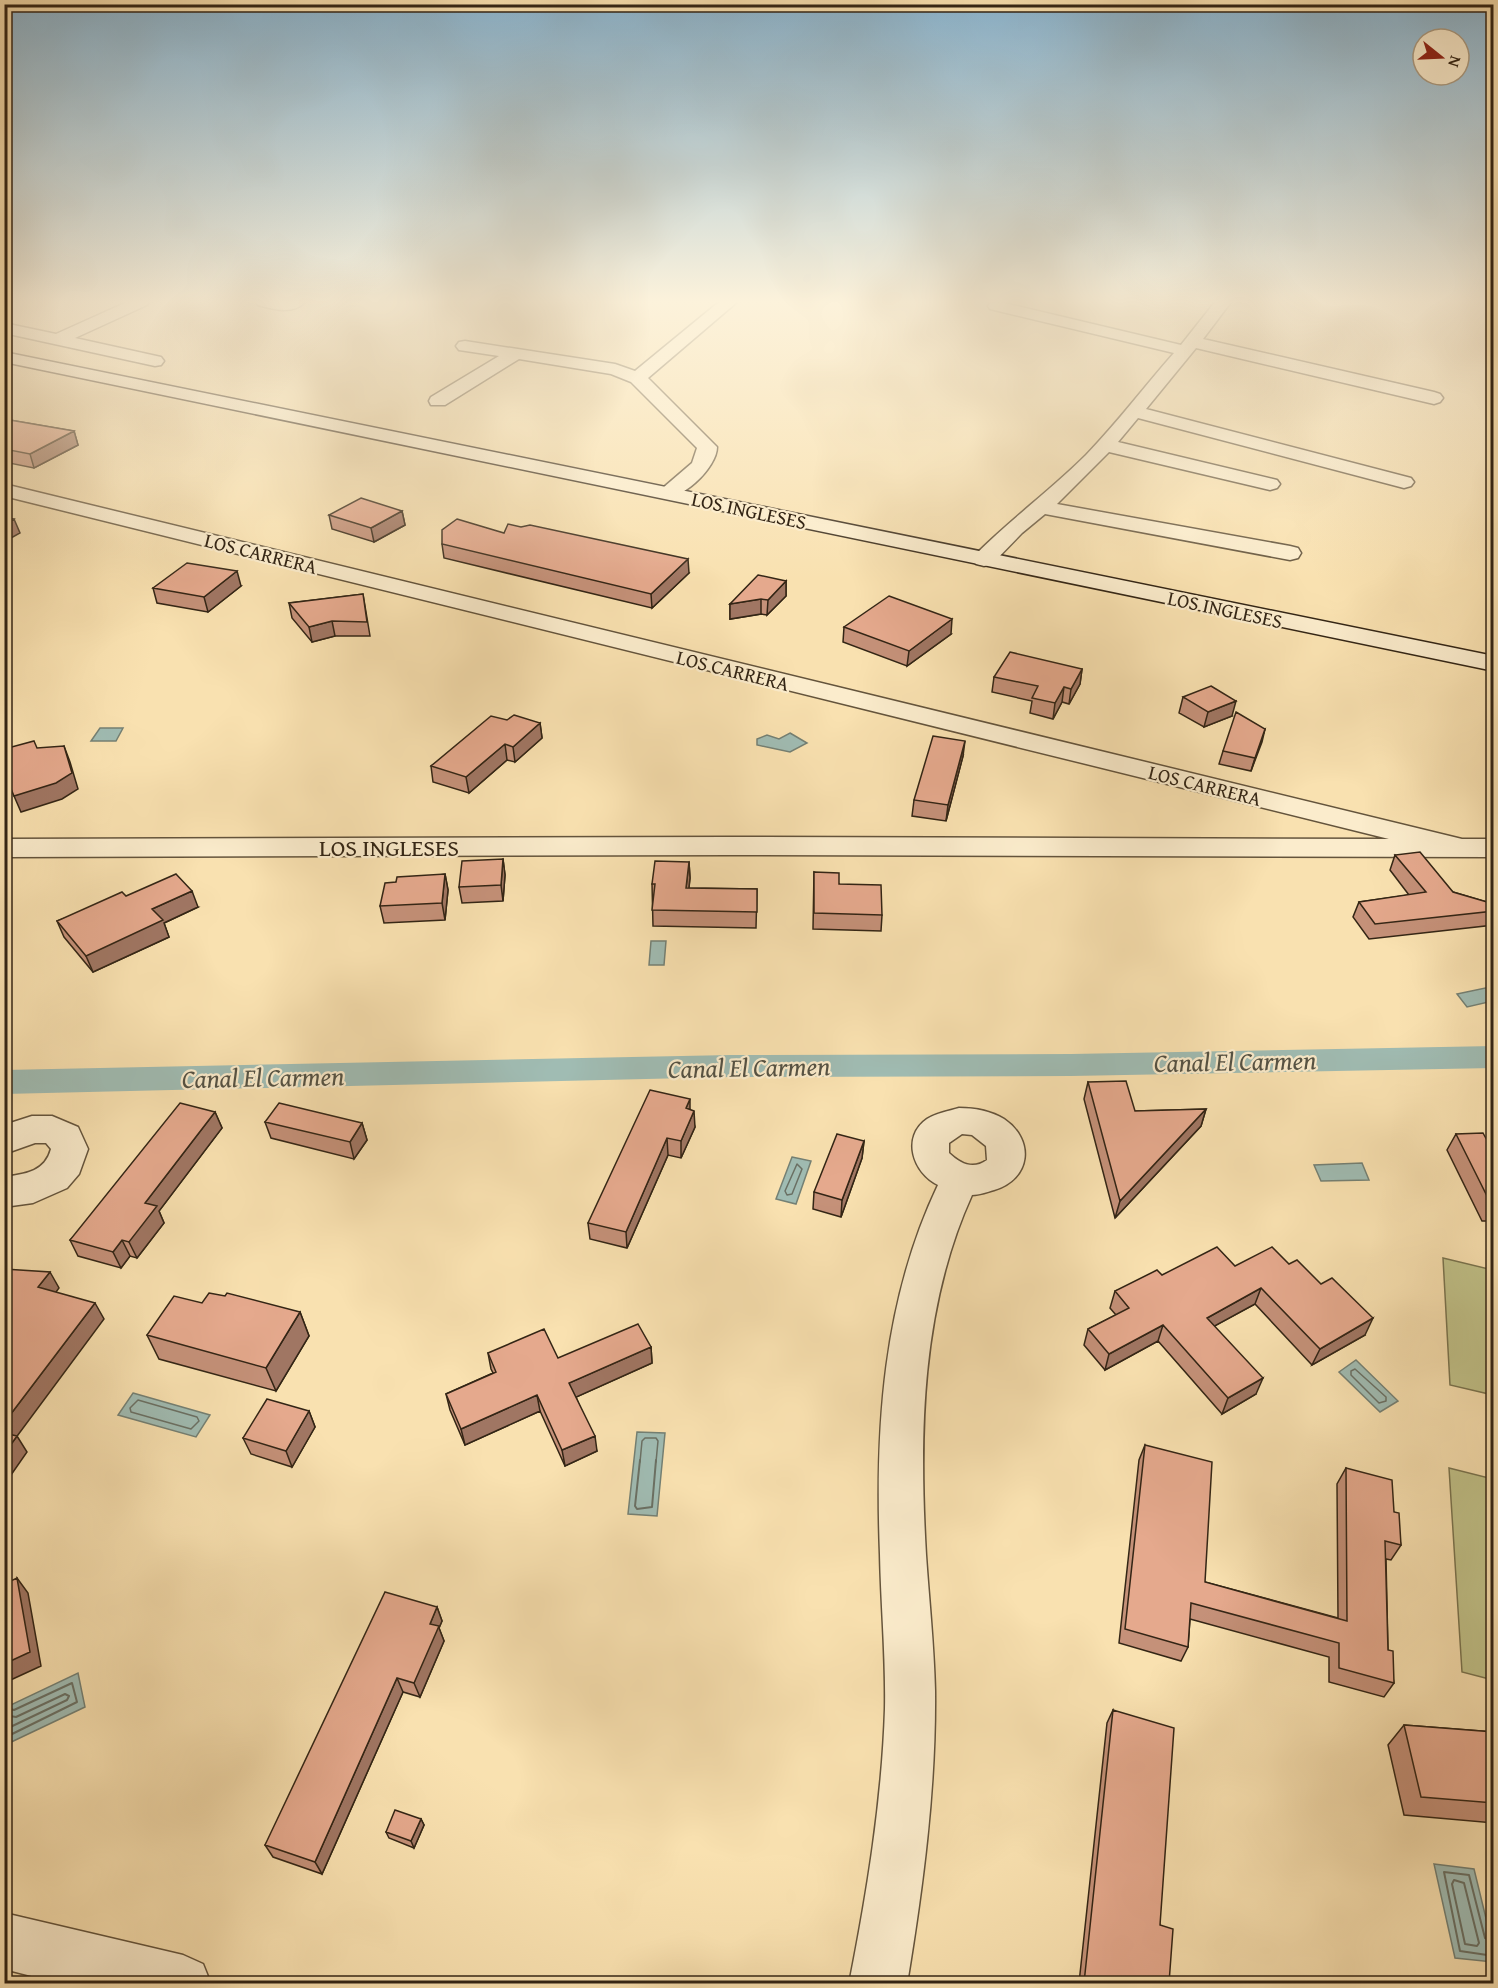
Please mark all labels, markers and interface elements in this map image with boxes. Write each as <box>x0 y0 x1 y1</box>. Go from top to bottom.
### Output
north arrow <box>1411 27 1471 87</box>
text: N <box>1442 53 1468 71</box>
street label: LOS INGLESES <box>689 484 809 536</box>
street label: LOS CARRERA <box>202 525 320 581</box>
street label: LOS INGLESES <box>1165 583 1285 635</box>
street label: LOS CARRERA <box>674 642 792 698</box>
street label: LOS CARRERA <box>1146 757 1264 813</box>
street label: LOS INGLESES <box>319 830 459 865</box>
water label: Canal El Carmen <box>1153 1040 1317 1082</box>
water label: Canal El Carmen <box>667 1046 831 1088</box>
water label: Canal El Carmen <box>181 1056 345 1098</box>

